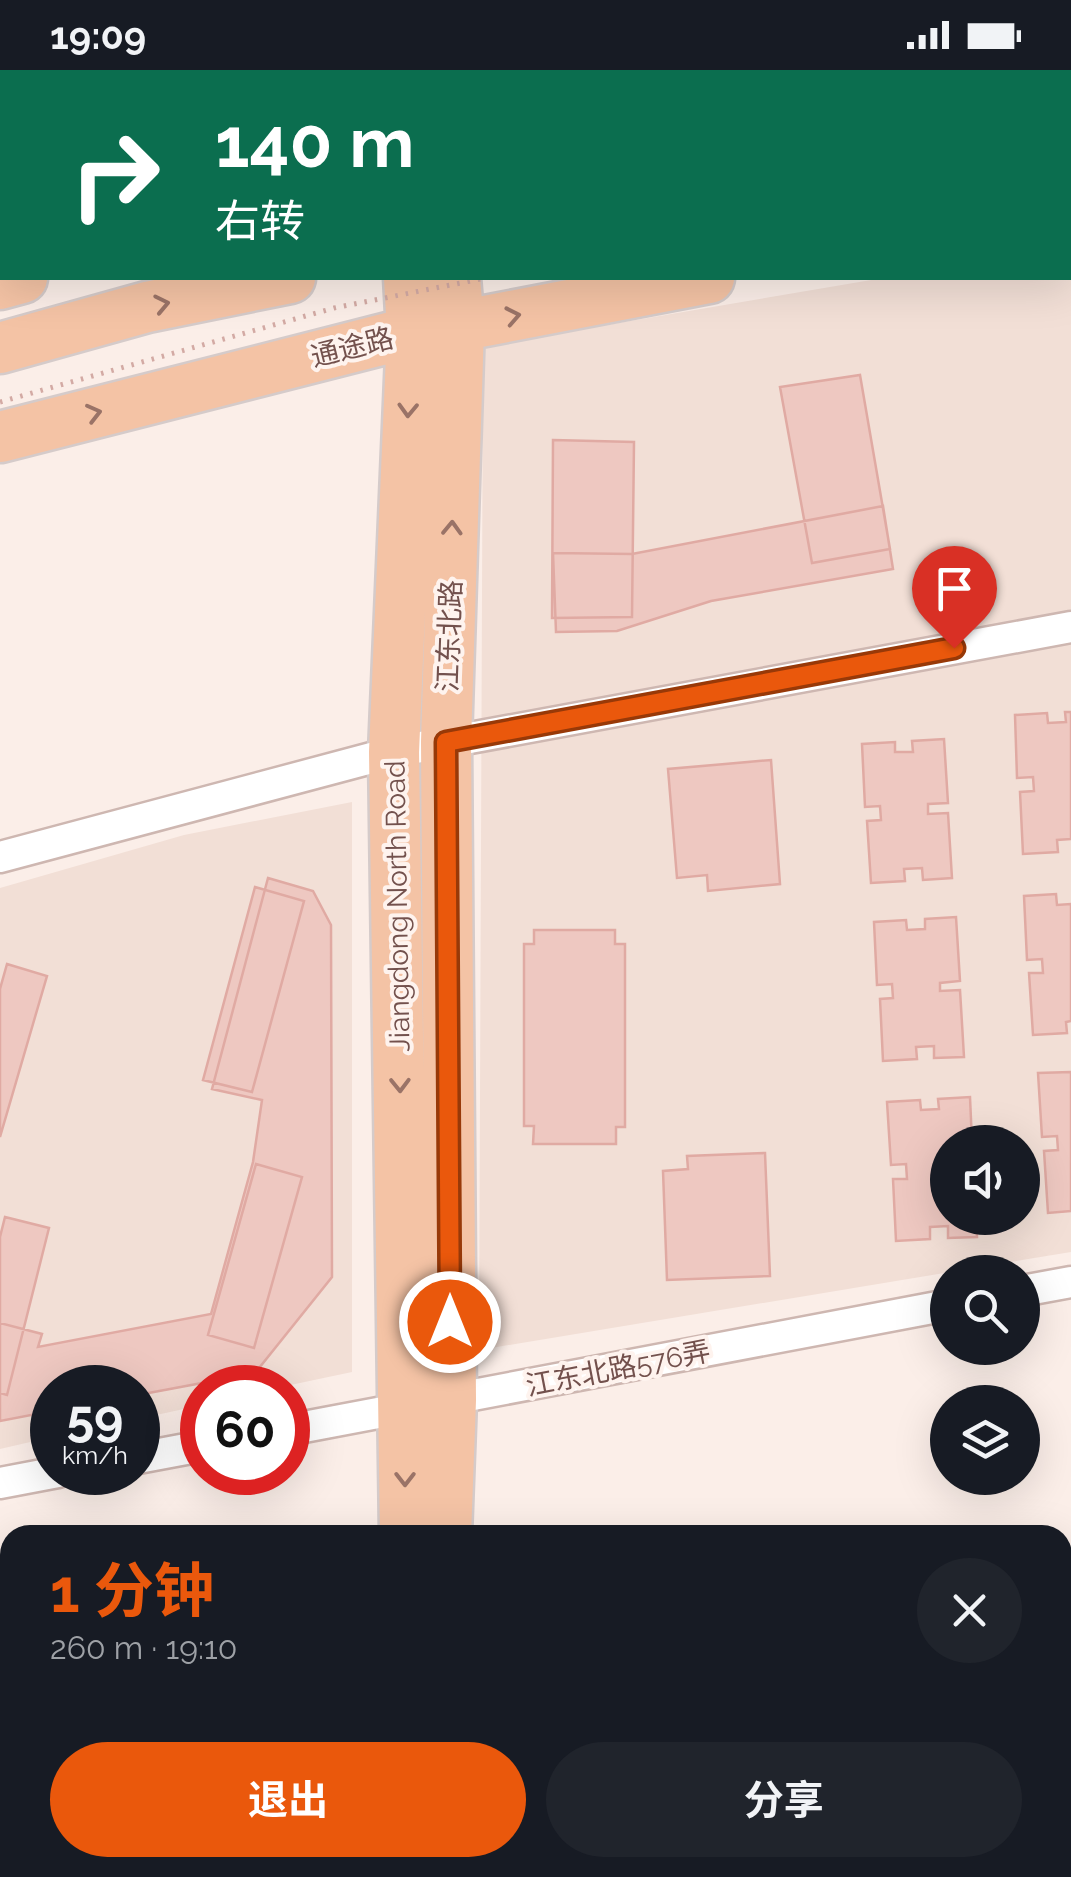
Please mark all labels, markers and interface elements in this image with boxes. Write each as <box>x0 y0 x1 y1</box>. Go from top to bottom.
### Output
text: 19:09 <box>50 13 146 58</box>
text: 140 m <box>215 101 415 183</box>
icon: right <box>50 110 180 240</box>
text: 右转 <box>215 195 305 248</box>
one-way arrow <box>153 294 170 315</box>
one-way arrow <box>504 306 521 327</box>
street label: 通途路 <box>307 321 397 374</box>
one-way arrow <box>398 402 419 418</box>
one-way arrow <box>85 404 102 425</box>
one-way arrow <box>442 519 463 535</box>
pin <box>912 546 997 649</box>
icon: arrive <box>927 561 982 616</box>
street label: 江东北路 <box>431 579 468 693</box>
street label: Jiangdong North Road <box>378 760 417 1052</box>
one-way arrow <box>389 1077 410 1093</box>
map controls <box>930 1125 1040 1495</box>
button: sound <box>930 1125 1040 1235</box>
button: search <box>930 1255 1040 1365</box>
position arrow <box>398 1270 502 1374</box>
street label: 江东北路576弄 <box>523 1334 713 1403</box>
speed limit sign: 60 <box>180 1365 310 1495</box>
button: layers <box>930 1385 1040 1495</box>
text: 59 <box>66 1388 124 1447</box>
text: km/h <box>62 1440 128 1470</box>
one-way arrow <box>394 1472 416 1488</box>
text: 1 分钟 <box>50 1556 214 1626</box>
button: close <box>917 1558 1022 1663</box>
text: 260 m · 19:10 <box>50 1629 237 1666</box>
button: 退出 <box>50 1742 526 1857</box>
button: 分享 <box>546 1742 1022 1857</box>

